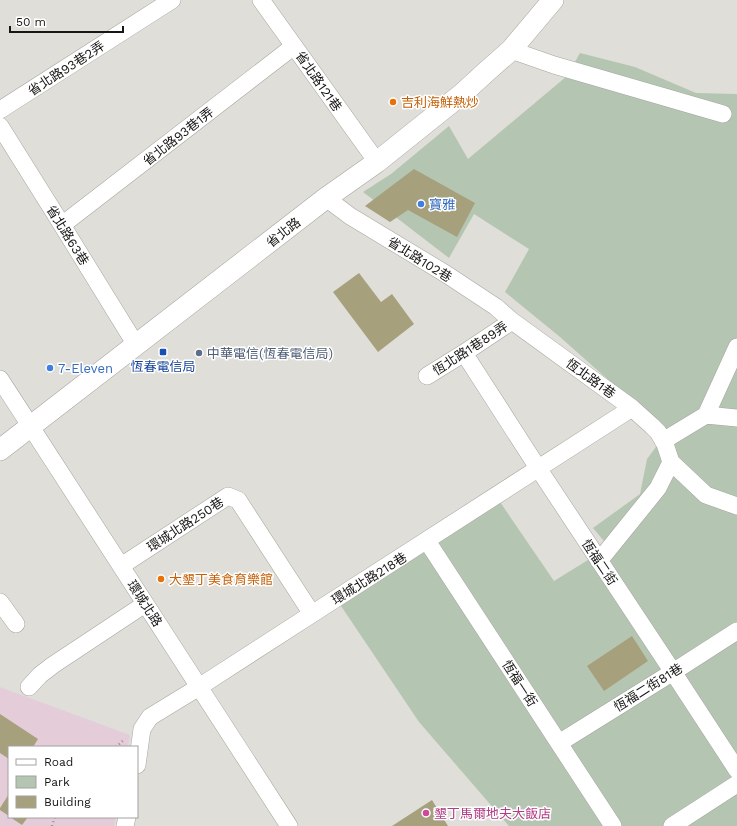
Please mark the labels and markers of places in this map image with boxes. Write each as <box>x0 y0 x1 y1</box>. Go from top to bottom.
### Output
place label: 吉利海鮮熱炒 <box>401 95 479 110</box>
marker: 吉利海鮮熱炒 <box>388 97 398 107</box>
place label: 寶雅 <box>429 197 455 212</box>
marker: 寶雅 <box>416 199 426 209</box>
place label: 中華電信(恆春電信局) <box>207 346 333 361</box>
marker: 恆春電信局 <box>158 347 168 357</box>
marker: 中華電信(恆春電信局) <box>194 348 204 358</box>
place label: 恆春電信局 <box>130 359 196 374</box>
place label: 7-Eleven <box>58 361 113 376</box>
marker: 7-Eleven <box>45 363 55 373</box>
place label: 大墾丁美食育樂館 <box>169 572 273 587</box>
marker: 大墾丁美食育樂館 <box>156 574 166 584</box>
place label: 墾丁馬爾地夫大飯店 <box>434 806 551 821</box>
marker: 墾丁馬爾地夫大飯店 <box>421 808 431 818</box>

